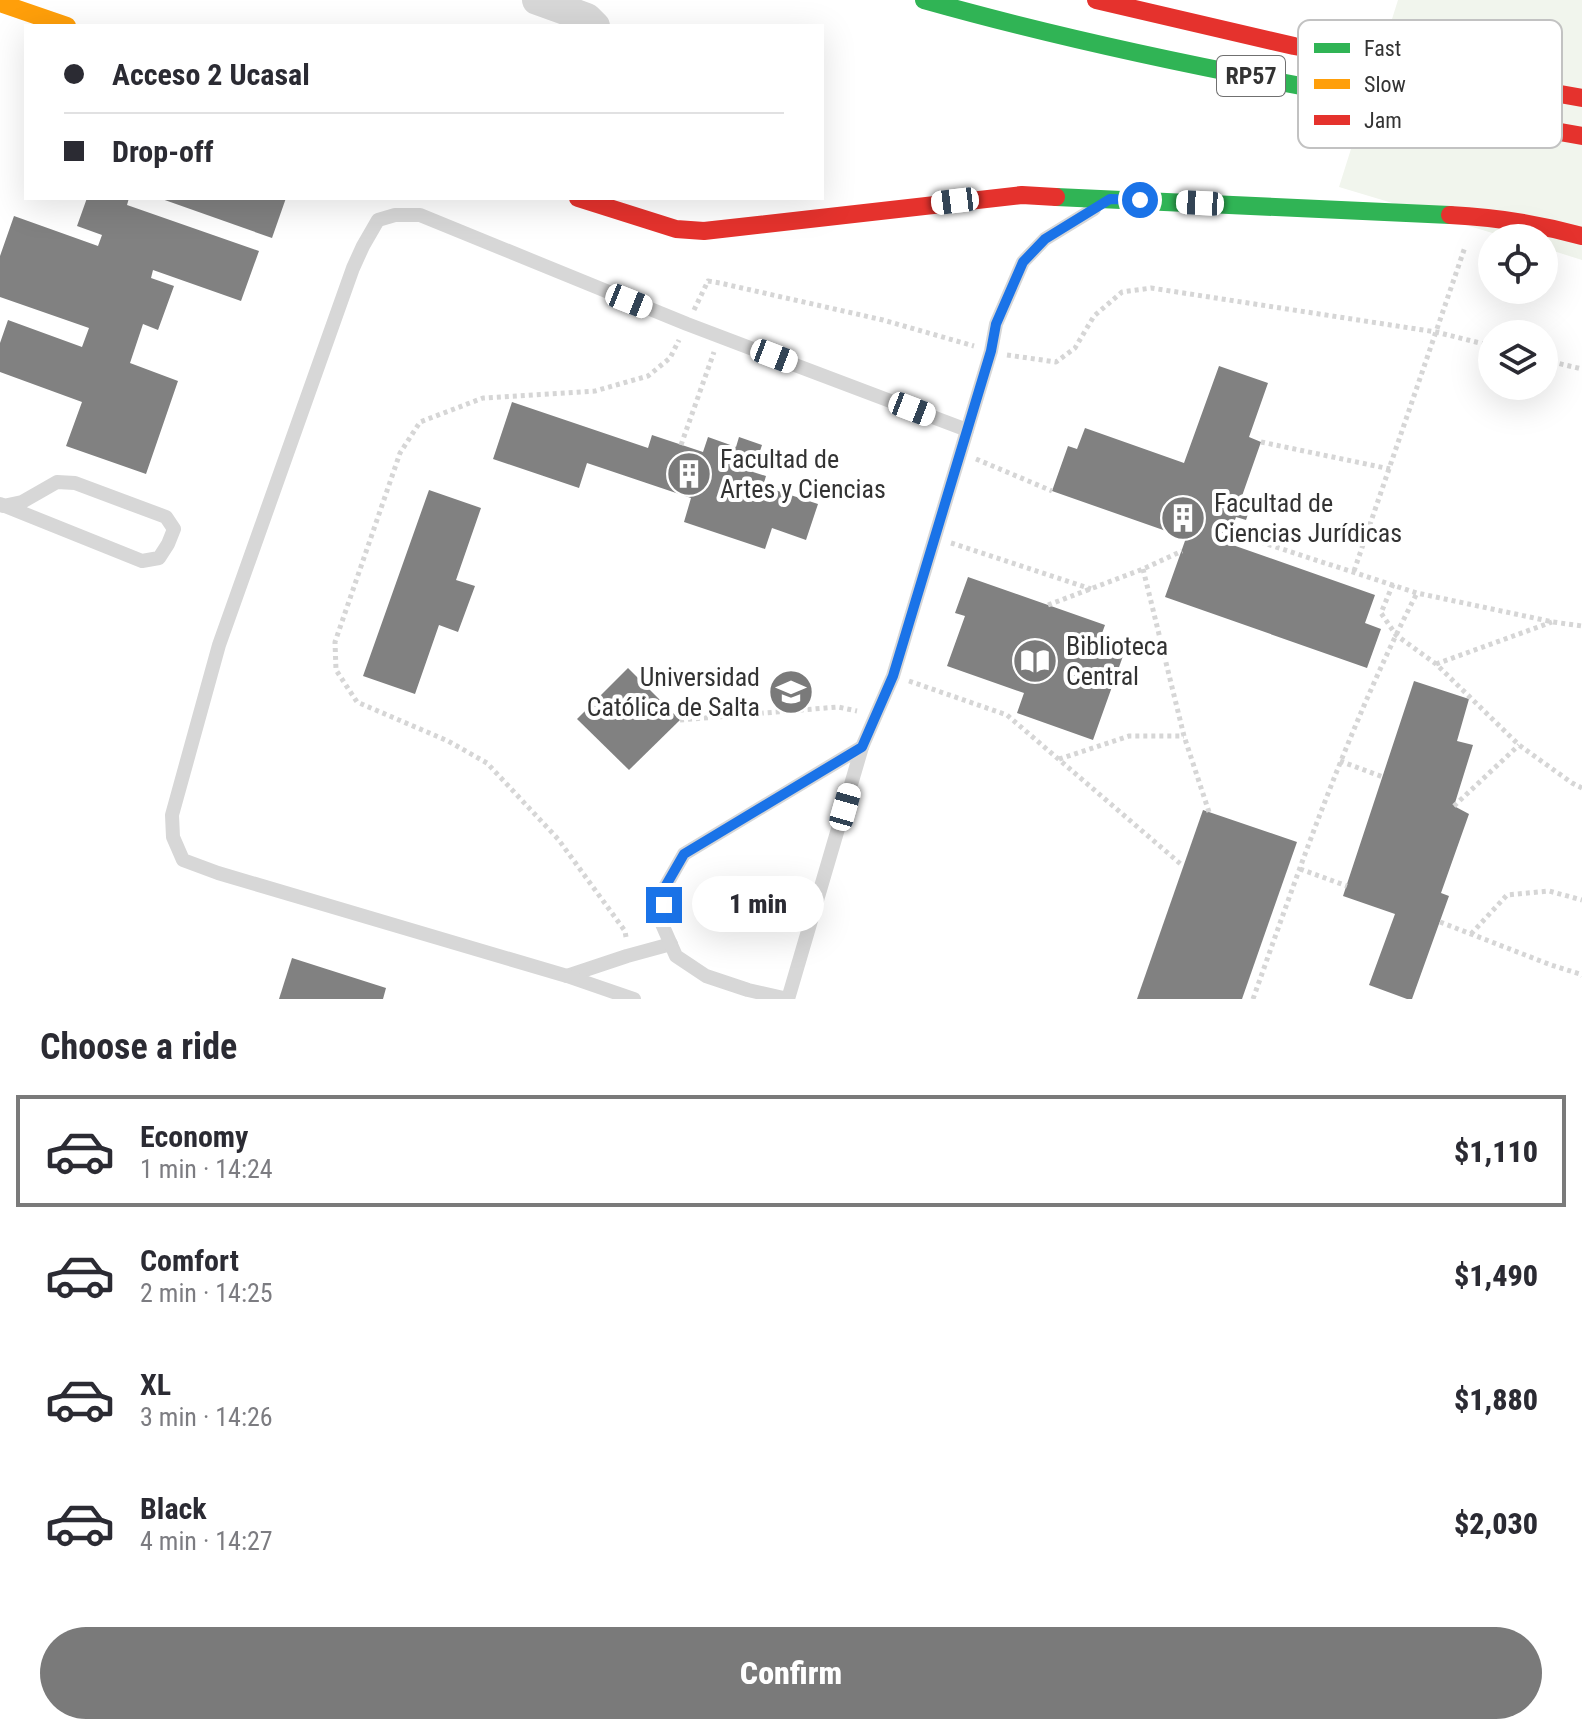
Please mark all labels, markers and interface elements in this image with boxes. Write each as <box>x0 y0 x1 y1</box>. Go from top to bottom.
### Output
legend <box>1298 20 1562 148</box>
text: Fast <box>1364 36 1401 61</box>
road number: RP57 <box>1217 56 1285 96</box>
text: Acceso 2 Ucasal <box>112 57 310 92</box>
text: Slow <box>1364 72 1406 97</box>
text: Jam <box>1364 108 1402 133</box>
text: Drop-off <box>112 134 214 169</box>
route start <box>1122 182 1158 218</box>
car <box>930 186 980 216</box>
car <box>1175 190 1225 216</box>
map controls <box>1478 224 1558 400</box>
button: locate <box>1478 224 1558 304</box>
car <box>602 281 656 321</box>
button: layers <box>1478 320 1558 400</box>
car <box>747 336 801 376</box>
car <box>885 389 939 429</box>
place label: Facultad de Artes y Ciencias <box>720 444 886 504</box>
building icon: Facultad de Artes y Ciencias <box>665 450 713 498</box>
place label: Facultad de Ciencias Jurídicas <box>1214 488 1402 548</box>
building icon: Facultad de Ciencias Jurídicas <box>1159 494 1207 542</box>
place label: Biblioteca Central <box>1066 631 1168 691</box>
library icon: Biblioteca Central <box>1011 637 1059 685</box>
place label: Universidad Católica de Salta <box>587 662 760 722</box>
school or university icon: Universidad Católica de Salta <box>767 668 815 716</box>
car <box>827 781 863 833</box>
callout: 1 min <box>692 877 824 933</box>
route end <box>646 887 682 923</box>
text: 1 min <box>729 889 787 919</box>
text: Choose a ride <box>40 1026 237 1068</box>
icon: car <box>44 1115 116 1187</box>
text: Economy <box>140 1119 248 1154</box>
text: $1,110 <box>1454 1134 1538 1169</box>
text: 1 min · 14:24 <box>140 1154 273 1184</box>
icon: car <box>44 1239 116 1311</box>
text: Comfort <box>140 1243 239 1278</box>
text: $1,490 <box>1454 1258 1538 1293</box>
text: 2 min · 14:25 <box>140 1278 273 1308</box>
icon: car <box>44 1363 116 1435</box>
text: XL <box>140 1367 171 1402</box>
text: $1,880 <box>1454 1382 1538 1417</box>
text: 3 min · 14:26 <box>140 1402 273 1432</box>
icon: car <box>44 1487 116 1559</box>
text: Black <box>140 1491 207 1526</box>
text: $2,030 <box>1454 1506 1538 1541</box>
text: 4 min · 14:27 <box>140 1526 273 1556</box>
button: Confirm <box>40 1627 1542 1719</box>

